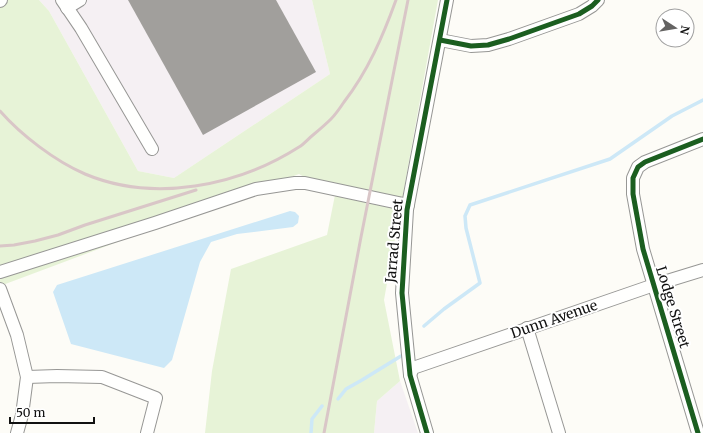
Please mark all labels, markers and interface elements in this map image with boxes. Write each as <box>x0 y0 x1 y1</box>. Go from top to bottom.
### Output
north arrow <box>655 8 695 48</box>
text: N <box>677 24 693 36</box>
street label: Jarrad Street <box>381 198 407 285</box>
street label: Lodge Street <box>652 264 694 351</box>
street label: Dunn Avenue <box>508 296 600 342</box>
scale bar <box>10 399 94 425</box>
text: 50 m <box>16 405 45 420</box>

